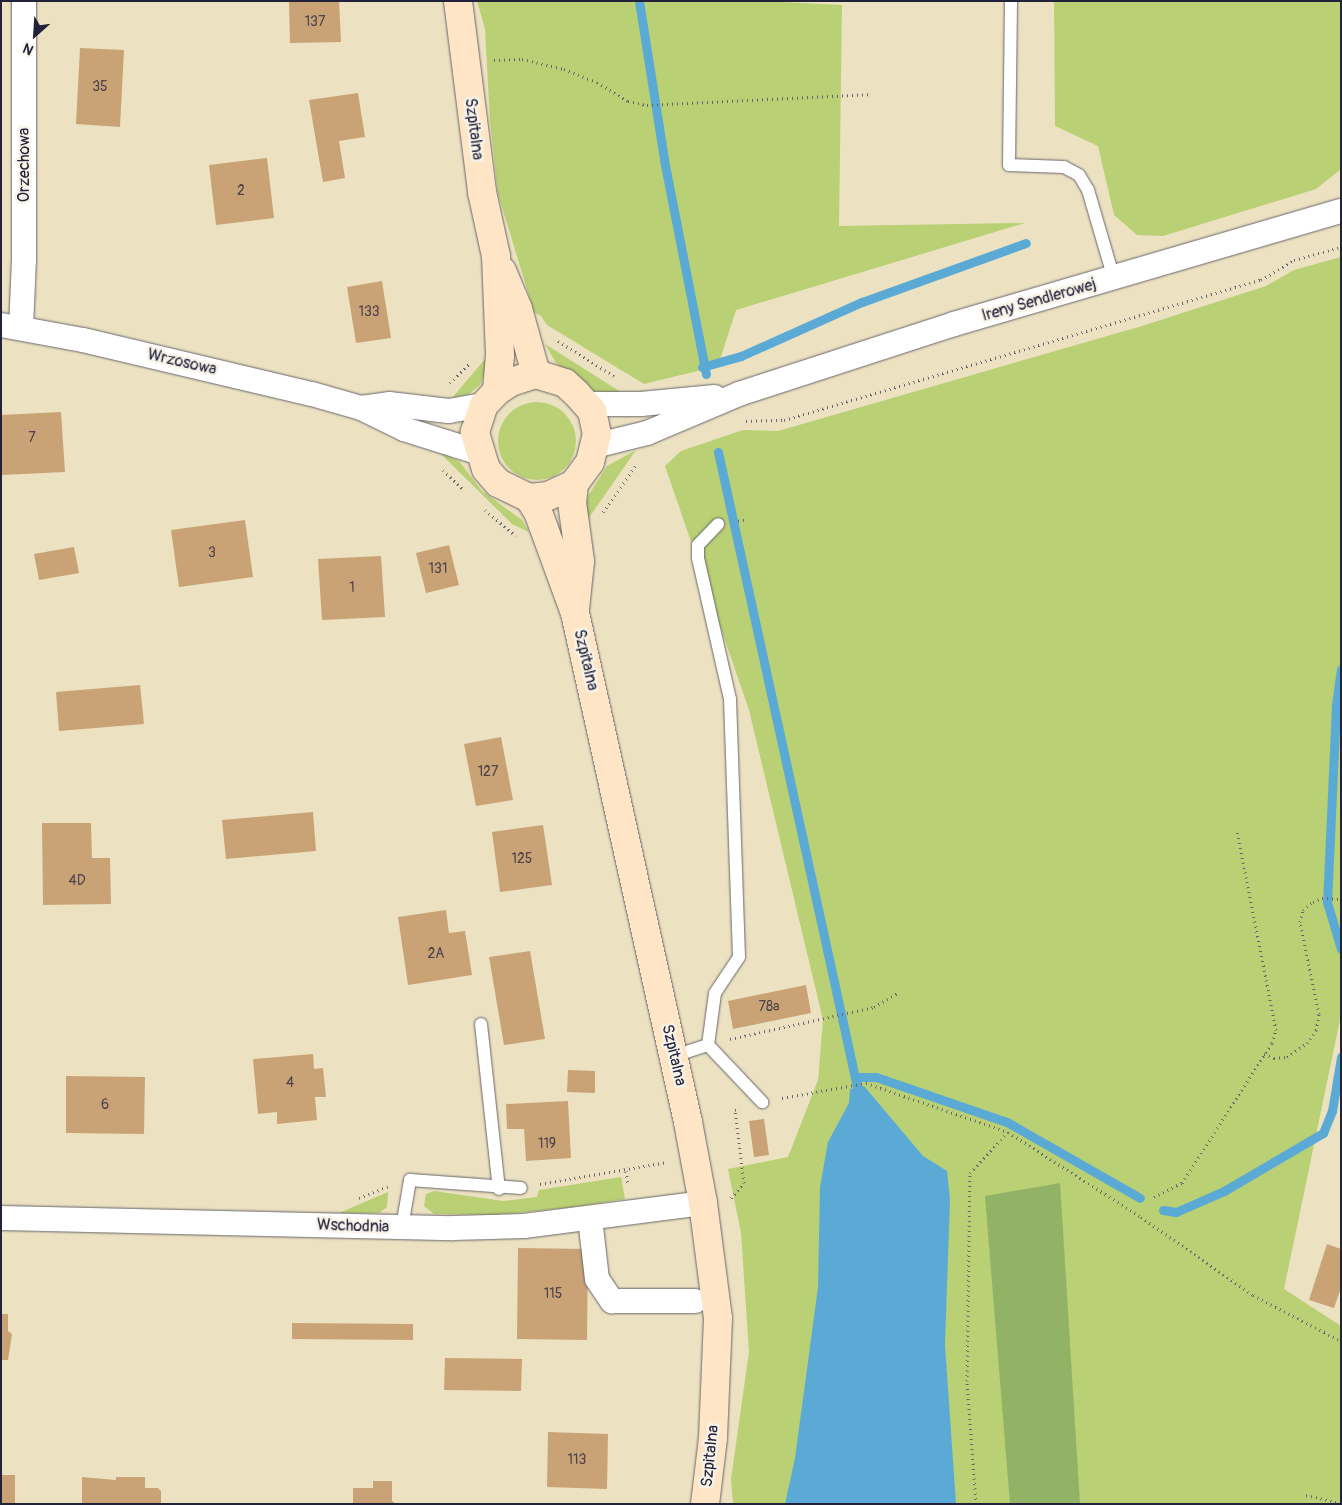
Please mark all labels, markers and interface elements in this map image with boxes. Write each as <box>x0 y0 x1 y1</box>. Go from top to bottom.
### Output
north arrow <box>10 10 60 60</box>
house number: 137 <box>305 14 325 30</box>
text: N <box>20 39 36 59</box>
house number: 35 <box>92 79 108 95</box>
street label: Szpitalna <box>461 97 487 161</box>
street label: Orzechowa <box>14 128 34 202</box>
house number: 2 <box>237 183 245 199</box>
street label: Ireny Sendlerowej <box>980 274 1098 326</box>
house number: 133 <box>358 304 380 320</box>
street label: Wrzosowa <box>146 345 218 379</box>
house number: 7 <box>28 430 36 446</box>
house number: 3 <box>208 545 216 561</box>
house number: 131 <box>429 561 447 577</box>
house number: 1 <box>349 580 355 596</box>
street label: Szpitalna <box>570 628 602 692</box>
house number: 127 <box>478 764 498 780</box>
house number: 125 <box>512 851 532 867</box>
house number: 4D <box>69 873 85 889</box>
house number: 2A <box>428 946 444 962</box>
house number: 78a <box>759 999 779 1015</box>
street label: Szpitalna <box>658 1023 690 1087</box>
house number: 4 <box>286 1075 294 1091</box>
house number: 6 <box>101 1097 109 1113</box>
house number: 119 <box>538 1136 556 1152</box>
street label: Wschodnia <box>317 1215 389 1237</box>
house number: 115 <box>544 1286 562 1302</box>
street label: Szpitalna <box>697 1424 723 1488</box>
house number: 113 <box>568 1452 586 1468</box>

